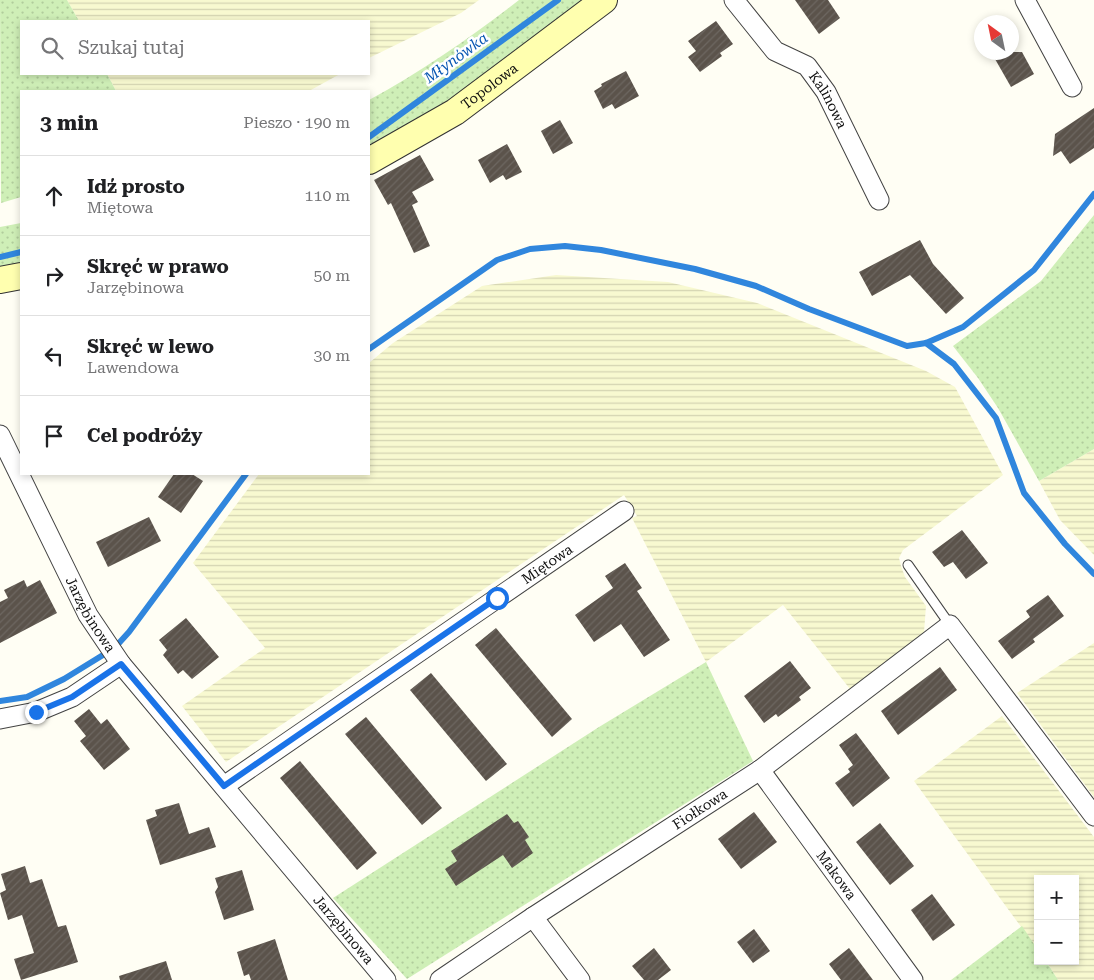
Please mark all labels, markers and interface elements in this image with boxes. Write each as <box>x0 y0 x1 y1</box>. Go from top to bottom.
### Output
north arrow <box>974 15 1019 60</box>
search box <box>20 20 370 75</box>
water label: Młynówka <box>420 29 491 88</box>
icon: search <box>38 34 66 62</box>
text: Szukaj tutaj <box>78 36 185 59</box>
street label: Topolowa <box>458 60 521 113</box>
street label: Kalinowa <box>806 68 851 131</box>
text: 3 min <box>40 111 98 135</box>
text: Pieszo · 190 m <box>243 113 350 132</box>
text: Idź prosto <box>87 175 185 198</box>
icon: ahead <box>40 182 68 210</box>
text: 110 m <box>304 186 350 205</box>
text: Miętowa <box>87 198 153 217</box>
text: Skręć w prawo <box>87 255 229 278</box>
icon: right <box>40 262 68 290</box>
text: 50 m <box>313 266 350 285</box>
text: Jarzębinowa <box>87 278 184 297</box>
text: Skręć w lewo <box>87 335 214 358</box>
icon: left <box>40 342 68 370</box>
text: 30 m <box>313 346 350 365</box>
text: Lawendowa <box>87 358 179 377</box>
icon: arrive <box>40 422 68 450</box>
text: Cel podróży <box>87 424 202 447</box>
street label: Miętowa <box>519 541 576 587</box>
street label: Jarzębinowa <box>62 574 119 656</box>
route start <box>486 587 509 610</box>
route end <box>25 701 48 724</box>
street label: Fiołkowa <box>670 785 730 832</box>
street label: Makowa <box>813 848 860 903</box>
map controls <box>1034 875 1079 965</box>
button: + <box>1034 875 1079 920</box>
street label: Jarzębinowa <box>310 892 377 968</box>
button: − <box>1034 920 1079 965</box>

